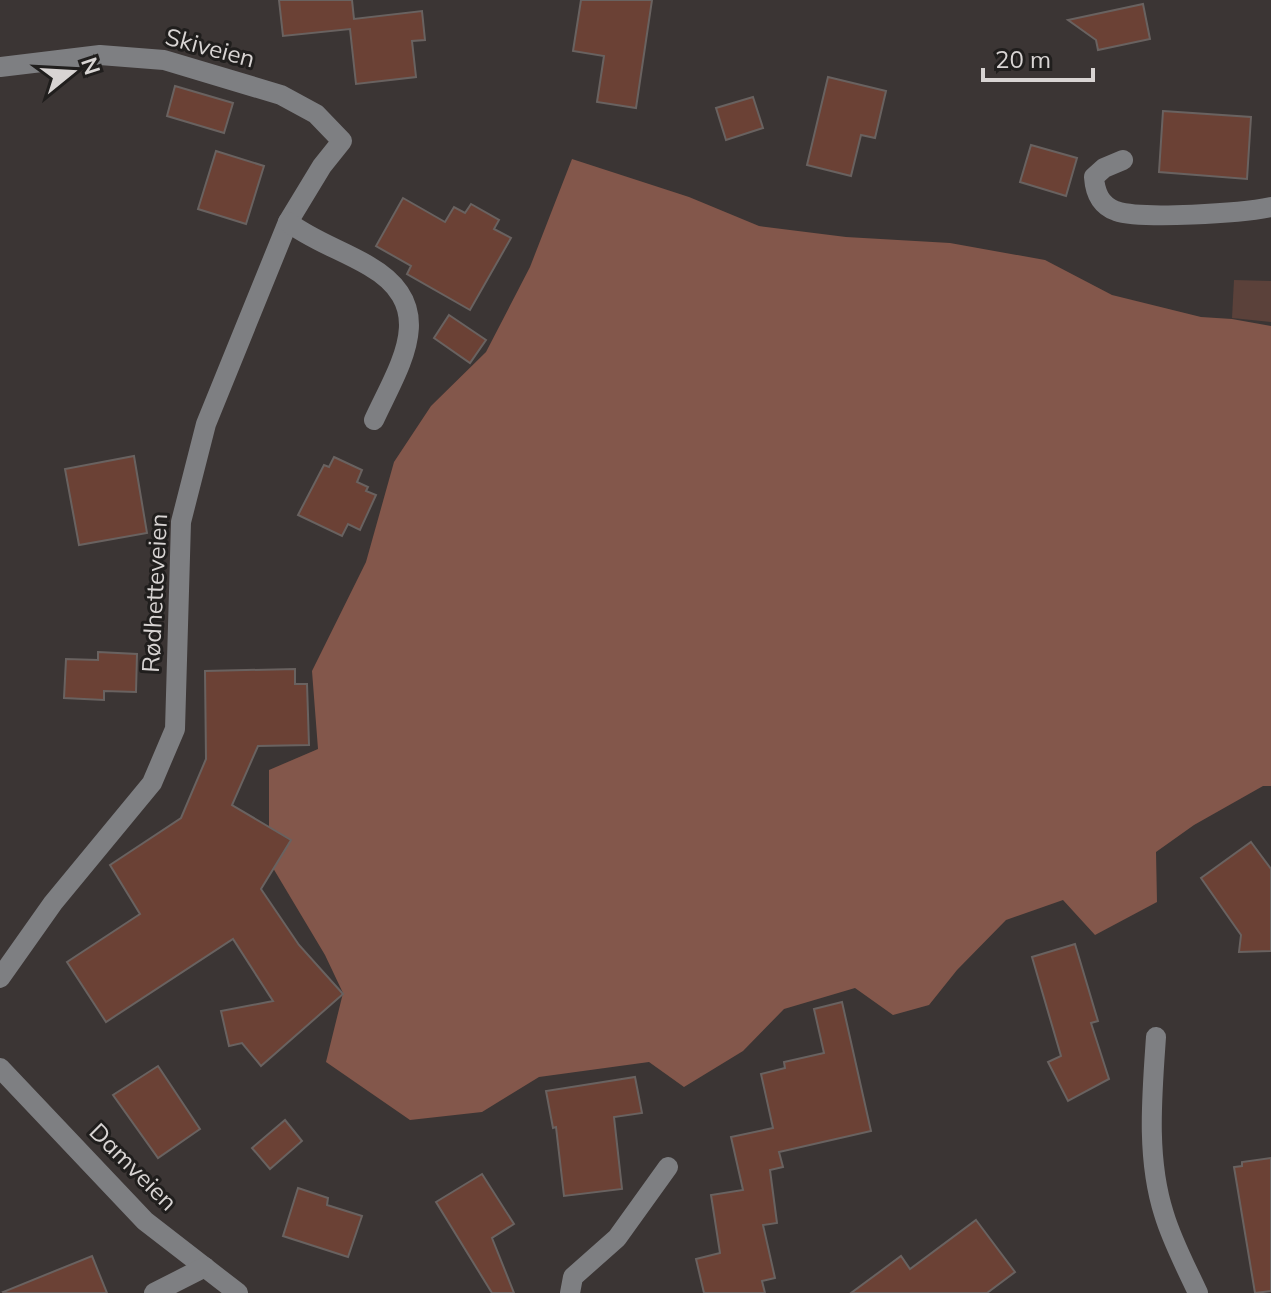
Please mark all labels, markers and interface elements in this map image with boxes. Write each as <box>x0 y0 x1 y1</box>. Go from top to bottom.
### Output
street label: Skiveien <box>162 21 258 73</box>
north arrow <box>32 32 112 112</box>
scale bar <box>983 32 1093 82</box>
text: 20 m <box>995 44 1051 74</box>
text: N <box>75 54 107 78</box>
street label: Rødhetteveien <box>135 513 173 673</box>
street label: Damveien <box>84 1116 184 1216</box>

